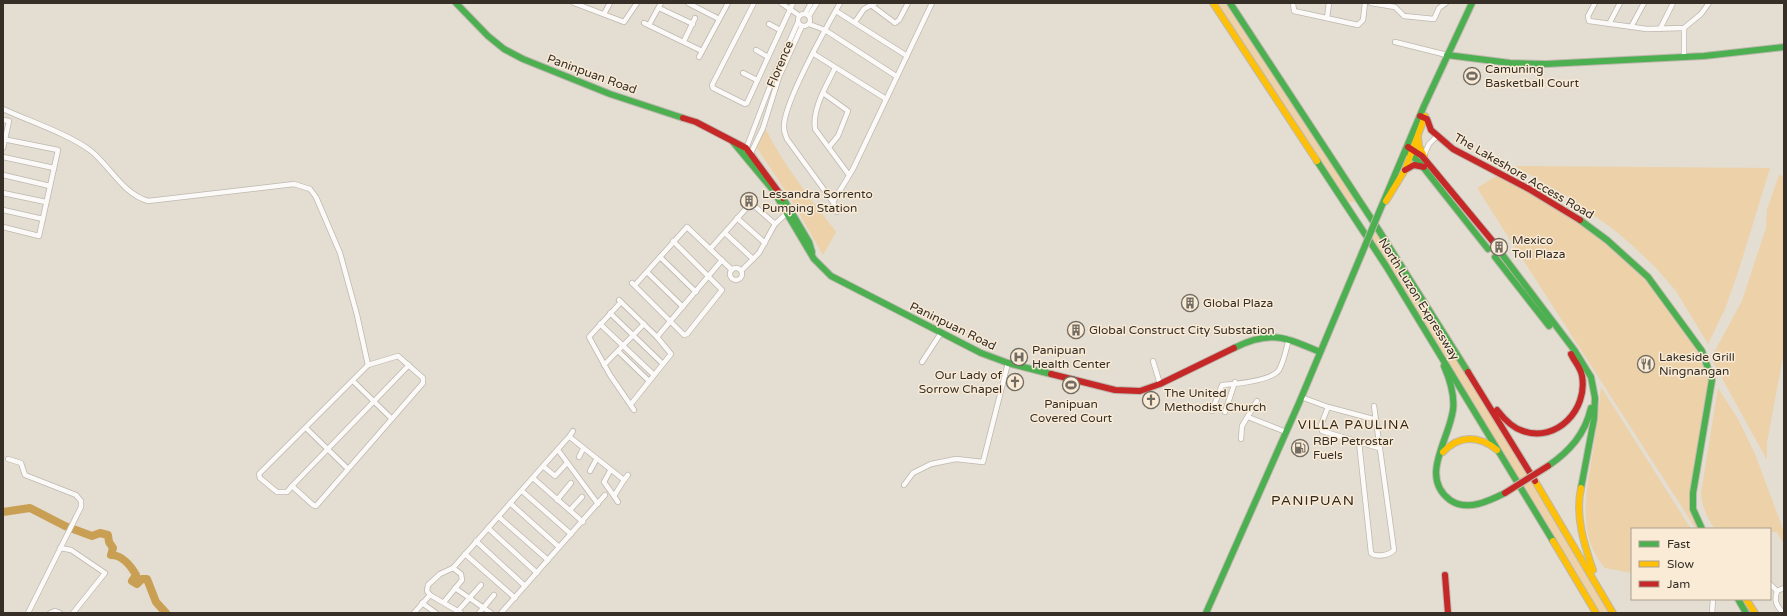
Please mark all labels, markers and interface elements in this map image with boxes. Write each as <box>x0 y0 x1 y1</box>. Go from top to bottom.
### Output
street label: Florence <box>764 38 796 89</box>
street label: Paninpuan Road <box>545 51 639 97</box>
place label: Camuning Basketball Court <box>1485 62 1579 90</box>
sports icon: Camuning Basketball Court <box>1462 66 1482 86</box>
street label: The Lakeshore Access Road <box>1452 130 1596 222</box>
place label: Lessandra Sorrento Pumping Station <box>762 187 873 215</box>
building icon: Lessandra Sorrento Pumping Station <box>739 191 759 211</box>
place label: Mexico Toll Plaza <box>1512 233 1565 261</box>
street label: North Luzon Expressway <box>1376 235 1463 363</box>
building icon: Mexico Toll Plaza <box>1489 237 1509 257</box>
building icon: Global Plaza <box>1180 293 1200 313</box>
place label: Global Plaza <box>1203 296 1273 310</box>
street label: Paninpuan Road <box>908 299 998 353</box>
building icon: Global Construct City Substation <box>1066 320 1086 340</box>
place label: Global Construct City Substation <box>1089 323 1275 337</box>
place label: Panipuan Health Center <box>1032 343 1111 371</box>
hospital icon: Panipuan Health Center <box>1009 347 1029 367</box>
place label: Lakeside Grill Ningnangan <box>1659 350 1735 378</box>
restaurant icon: Lakeside Grill Ningnangan <box>1636 354 1656 374</box>
place label: Our Lady of Sorrow Chapel <box>919 368 1002 396</box>
church icon: Our Lady of Sorrow Chapel <box>1005 372 1025 392</box>
sports icon: Panipuan Covered Court <box>1061 375 1081 395</box>
place label: The United Methodist Church <box>1164 386 1266 414</box>
church icon: The United Methodist Church <box>1141 390 1161 410</box>
place label: Panipuan Covered Court <box>1030 397 1113 425</box>
district label: VILLA PAULINA <box>1298 417 1410 433</box>
place label: RBP Petrostar Fuels <box>1313 434 1394 462</box>
fuel station icon: RBP Petrostar Fuels <box>1290 438 1310 458</box>
district label: PANIPUAN <box>1271 492 1355 509</box>
legend <box>1631 528 1771 600</box>
text: Fast <box>1667 537 1691 551</box>
text: Slow <box>1667 557 1694 571</box>
text: Jam <box>1667 577 1690 591</box>

